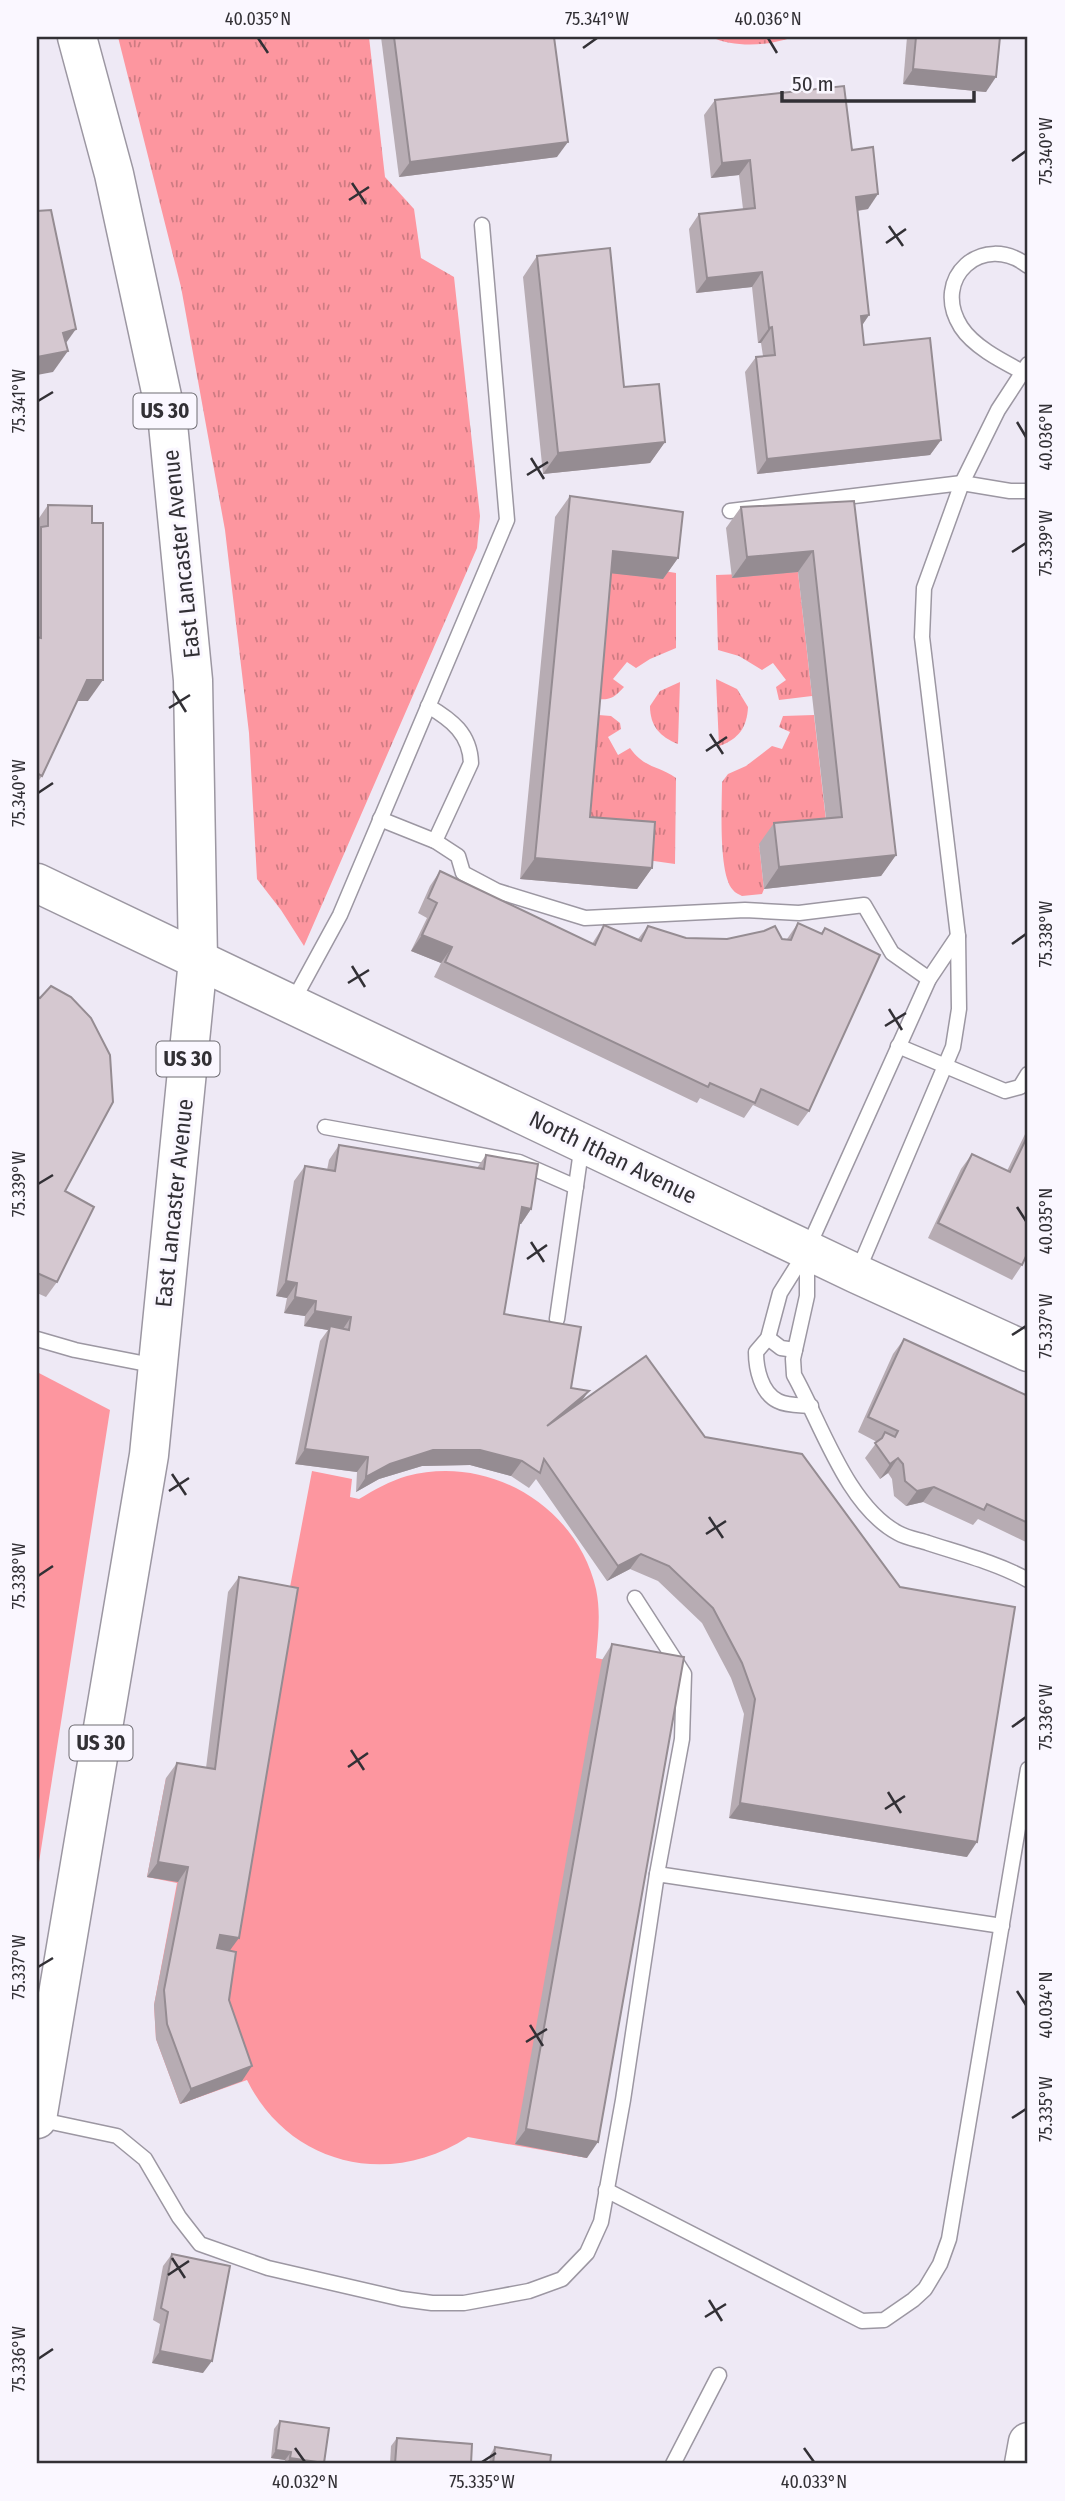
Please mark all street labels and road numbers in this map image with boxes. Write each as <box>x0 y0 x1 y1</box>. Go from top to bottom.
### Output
road number: US 30 <box>134 394 196 428</box>
street label: East Lancaster Avenue <box>156 448 206 660</box>
road number: US 30 <box>156 1042 220 1076</box>
street label: East Lancaster Avenue <box>149 1097 199 1309</box>
street label: North Ithan Avenue <box>525 1104 701 1210</box>
road number: US 30 <box>70 1726 132 1760</box>

